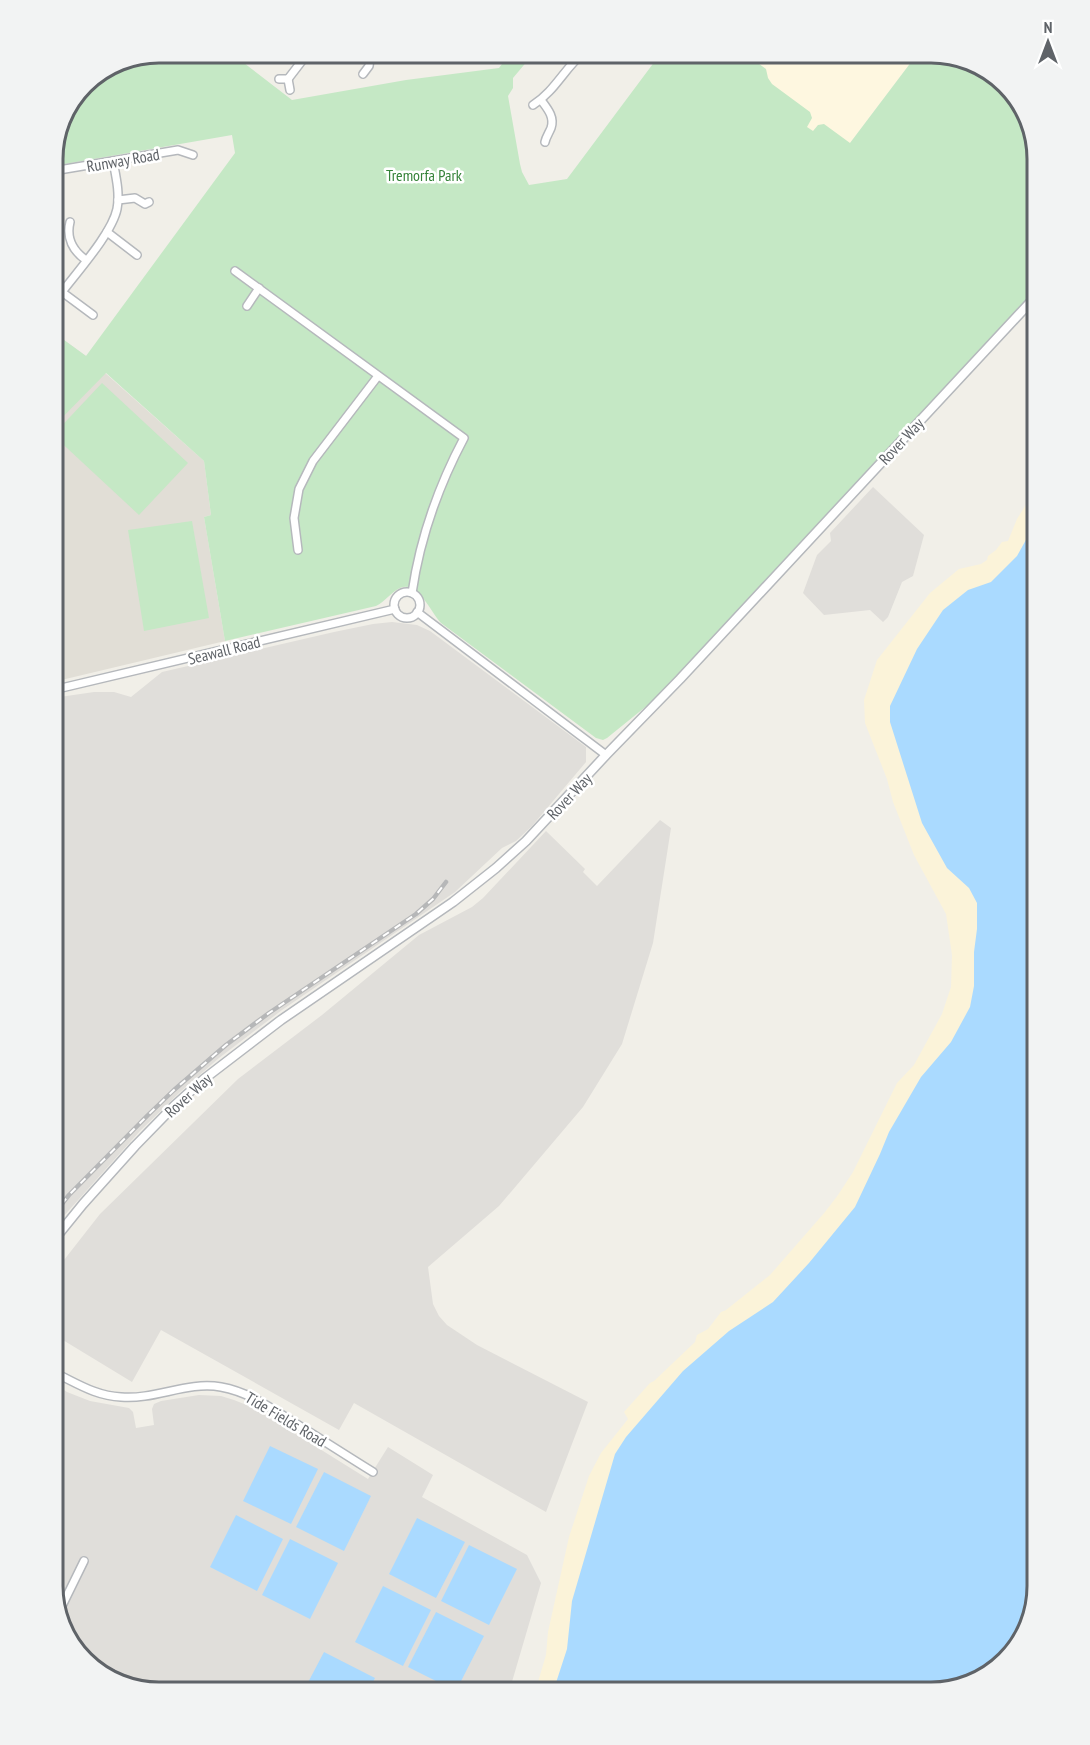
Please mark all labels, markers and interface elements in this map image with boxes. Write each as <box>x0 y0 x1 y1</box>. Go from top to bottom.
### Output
north arrow <box>1018 12 1078 72</box>
text: N <box>1044 17 1052 37</box>
street label: Runway Road <box>85 144 161 176</box>
park label: Tremorfa Park <box>386 165 463 185</box>
street label: Rover Way <box>874 413 928 469</box>
street label: Seawall Road <box>186 631 262 669</box>
street label: Rover Way <box>542 768 596 824</box>
street label: Rover Way <box>160 1069 216 1121</box>
street label: Tide Fields Road <box>242 1387 330 1451</box>

